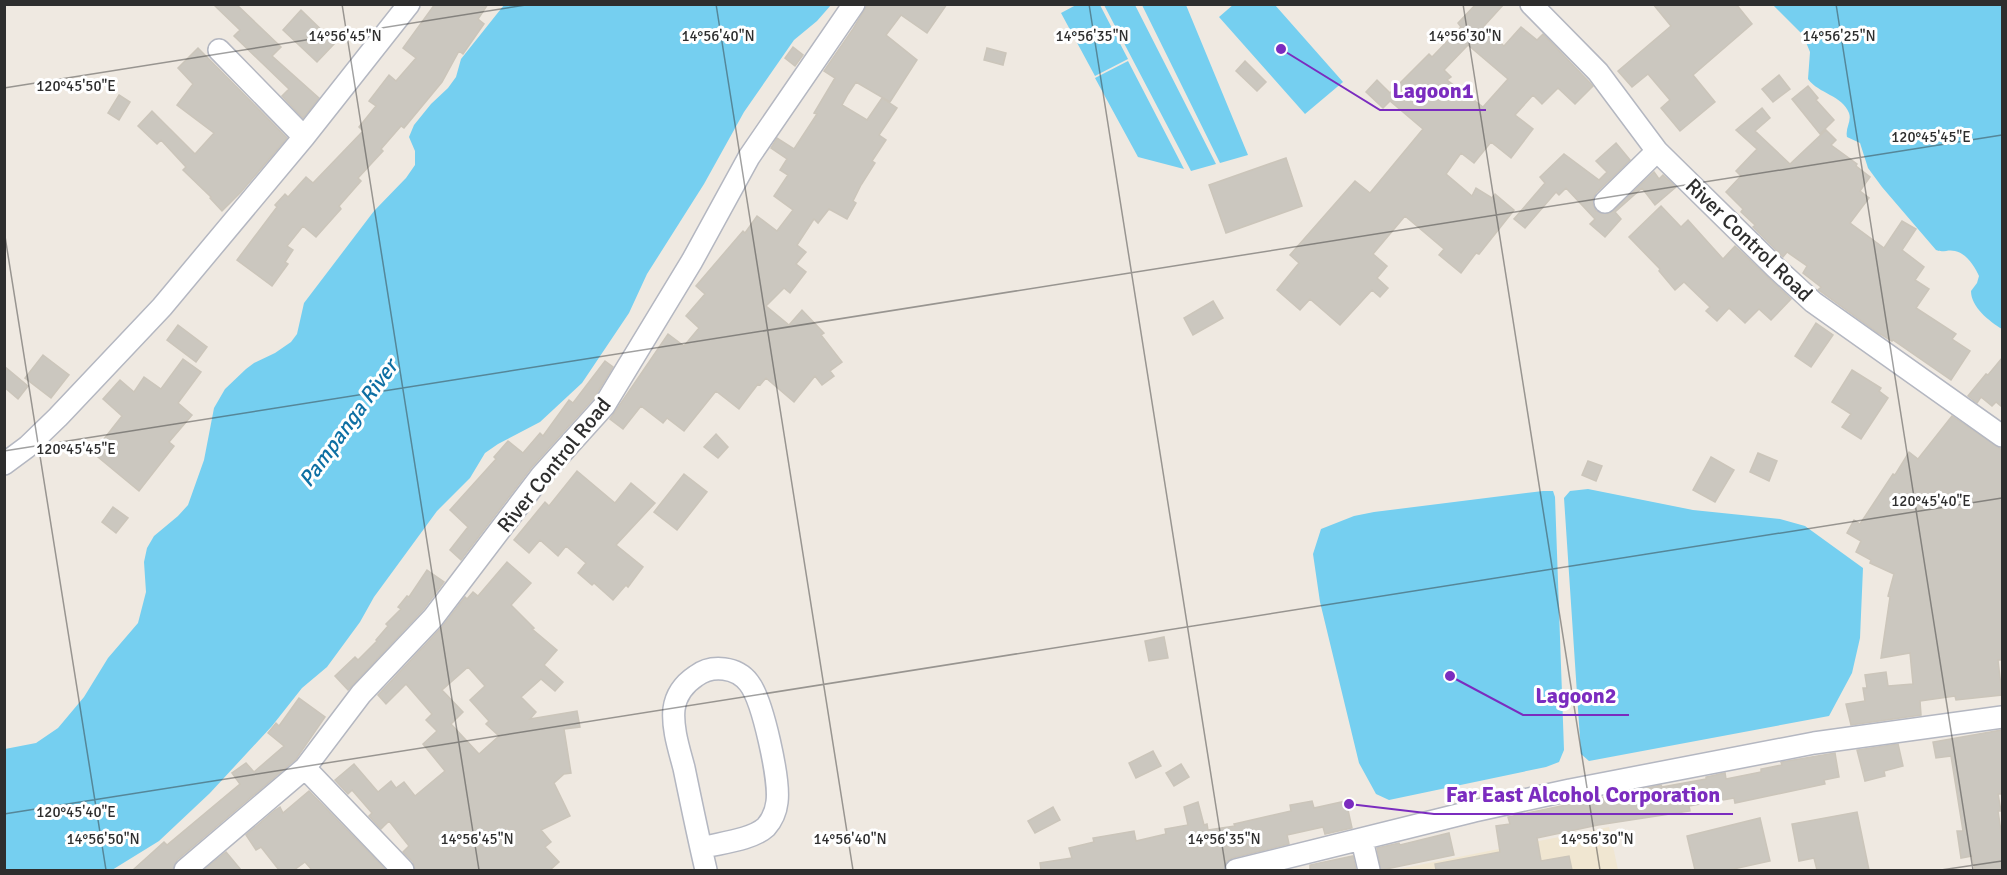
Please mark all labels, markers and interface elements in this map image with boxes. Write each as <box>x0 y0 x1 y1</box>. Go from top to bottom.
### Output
text: 14°56'45"N <box>308 27 382 45</box>
text: 14°56'40"N <box>681 27 755 45</box>
text: 14°56'35"N <box>1055 27 1129 45</box>
text: 14°56'30"N <box>1428 27 1502 45</box>
text: 14°56'25"N <box>1802 27 1876 45</box>
callout: Lagoon1 <box>1380 70 1486 110</box>
text: 120°45'50"E <box>36 77 116 95</box>
text: Lagoon1 <box>1392 77 1474 104</box>
text: 120°45'45"E <box>1891 128 1971 146</box>
street label: River Control Road <box>1680 173 1818 307</box>
water label: Pampanga River <box>293 352 405 492</box>
street label: River Control Road <box>492 392 616 538</box>
text: 120°45'45"E <box>36 440 116 458</box>
text: 120°45'40"E <box>1891 492 1971 510</box>
callout: Lagoon2 <box>1523 675 1629 715</box>
text: Lagoon2 <box>1535 682 1617 709</box>
callout: Far East Alcohol Corporation <box>1434 774 1733 814</box>
text: Far East Alcohol Corporation <box>1446 781 1720 808</box>
text: 120°45'40"E <box>36 803 116 821</box>
text: 14°56'50"N <box>66 830 140 848</box>
text: 14°56'45"N <box>440 830 514 848</box>
text: 14°56'40"N <box>813 830 887 848</box>
text: 14°56'35"N <box>1187 830 1261 848</box>
text: 14°56'30"N <box>1560 830 1634 848</box>

